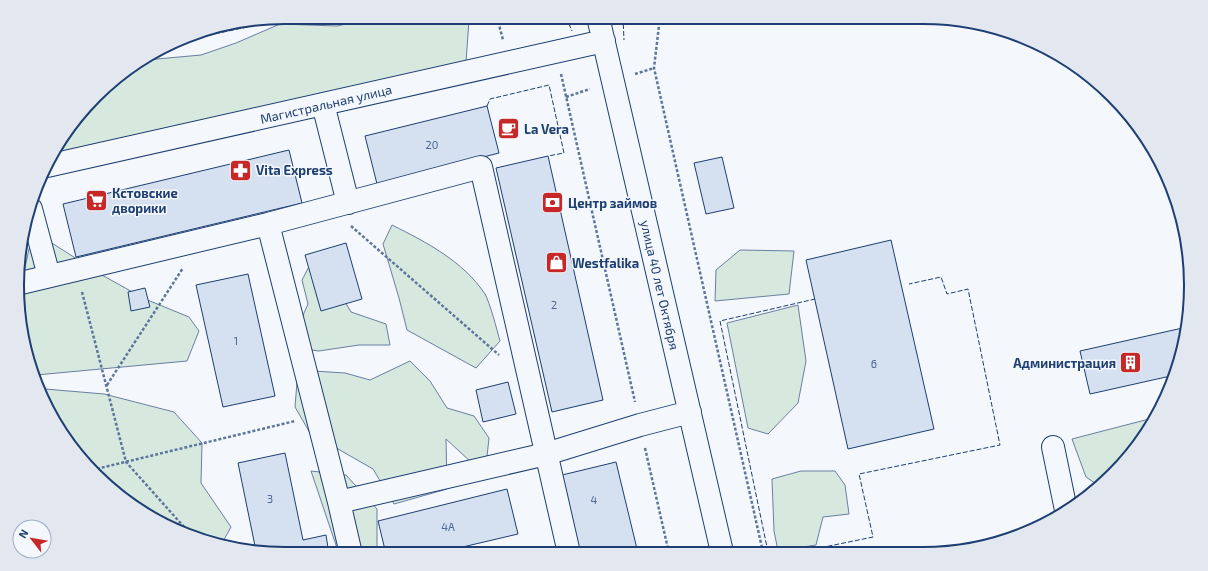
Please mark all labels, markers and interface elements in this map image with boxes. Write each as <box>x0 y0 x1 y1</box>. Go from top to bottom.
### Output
street label: Магистральная улица <box>259 81 393 127</box>
cafe icon: La Vera <box>496 116 522 142</box>
place label: La Vera <box>524 121 569 137</box>
house number: 20 <box>426 138 438 151</box>
pharmacy icon: Vita Express <box>227 157 253 183</box>
place label: Vita Express <box>256 162 333 178</box>
place label: Кстовские дворики <box>112 185 178 216</box>
supermarket icon: Кстовские дворики <box>83 187 109 213</box>
bank icon: Центр займов <box>539 190 565 216</box>
place label: Центр займов <box>568 195 657 211</box>
street label: улица 40 лет Октября <box>637 219 683 351</box>
shop icon: Westfalika <box>543 250 569 276</box>
place label: Westfalika <box>572 255 639 271</box>
house number: 2 <box>551 298 557 311</box>
house number: 1 <box>234 334 238 347</box>
building icon: Администрация <box>1118 350 1144 376</box>
place label: Администрация <box>1013 355 1116 371</box>
house number: 6 <box>871 357 877 370</box>
house number: 3 <box>267 492 273 505</box>
house number: 4 <box>591 493 598 506</box>
north arrow <box>12 519 52 559</box>
house number: 4А <box>441 520 455 533</box>
text: N <box>15 527 31 540</box>

